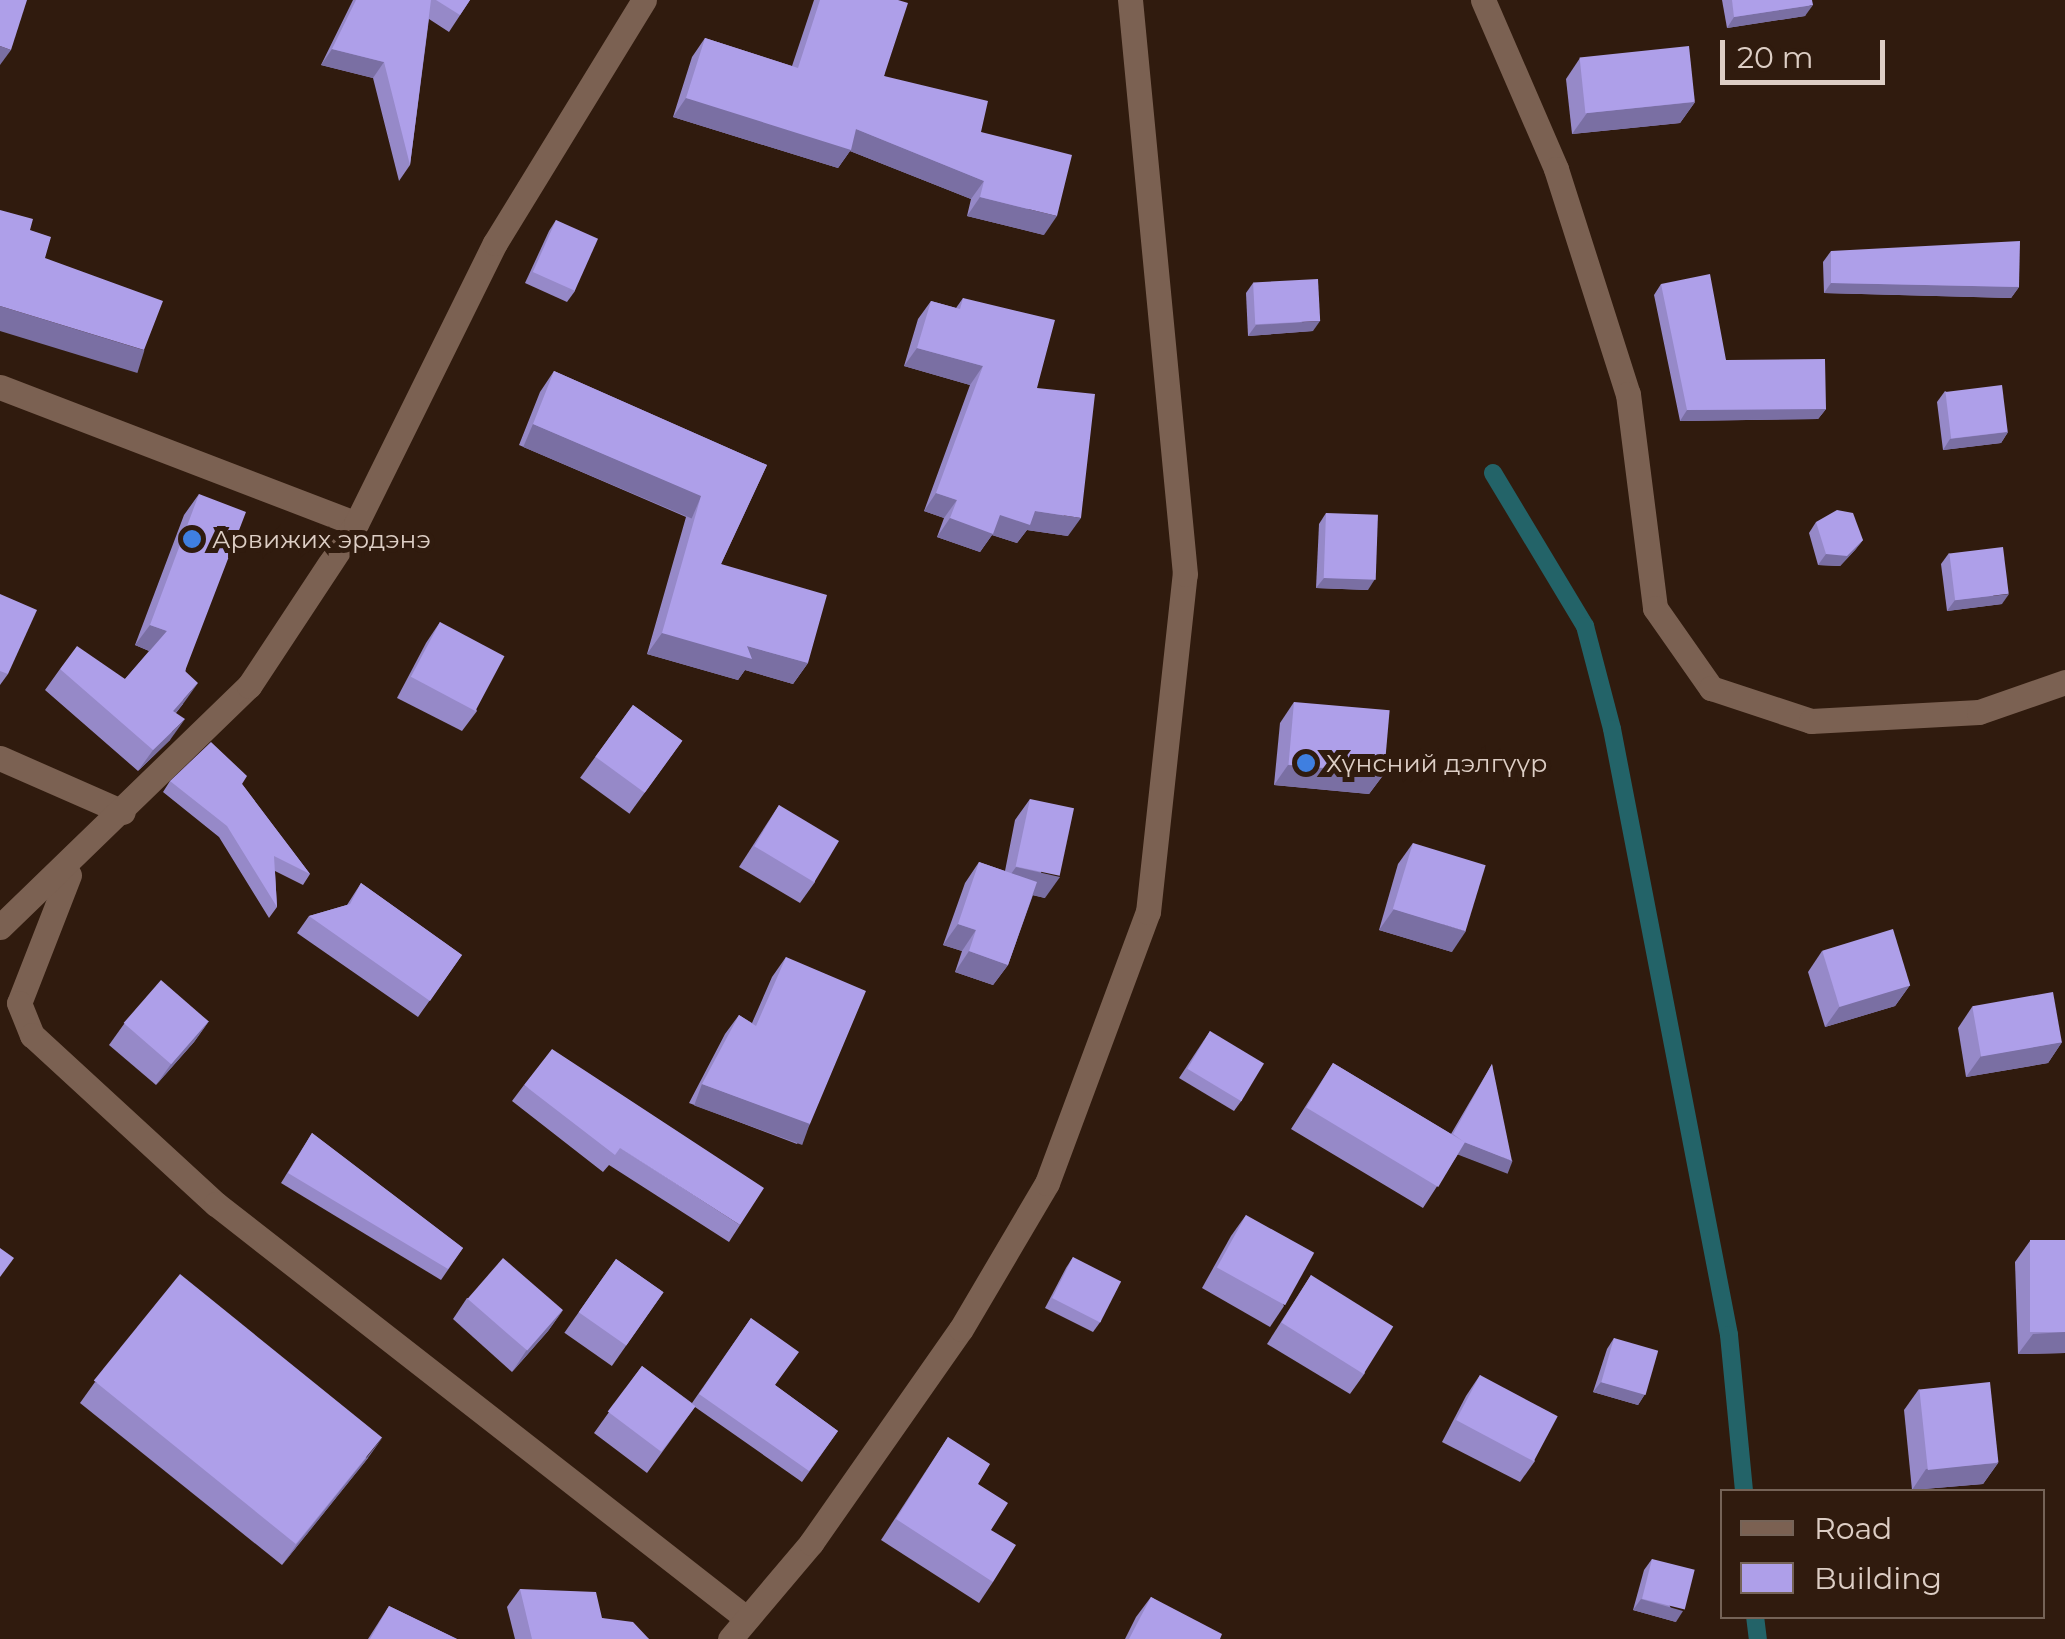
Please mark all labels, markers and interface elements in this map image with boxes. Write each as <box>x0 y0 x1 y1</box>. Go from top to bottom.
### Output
scale bar <box>1725 20 1890 82</box>
text: 20 m <box>1737 39 1814 76</box>
place label: Арвижих эрдэнэ <box>212 524 431 554</box>
marker: Арвижих эрдэнэ <box>181 528 203 550</box>
place label: Хүнсний дэлгүүр <box>1326 748 1547 778</box>
marker: Хүнсний дэлгүүр <box>1295 752 1317 774</box>
legend <box>1720 1489 2045 1619</box>
text: Road <box>1814 1510 1892 1547</box>
text: Building <box>1814 1560 1942 1597</box>

